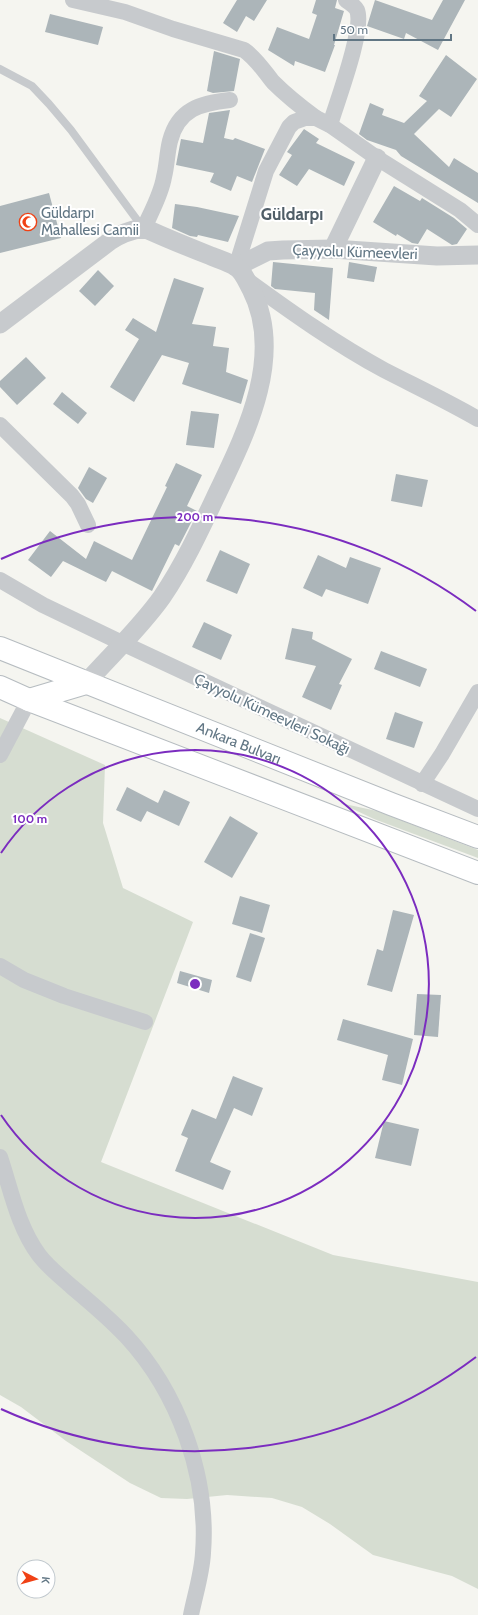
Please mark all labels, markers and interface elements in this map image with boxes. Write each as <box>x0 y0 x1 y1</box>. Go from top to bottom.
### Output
scale bar <box>334 16 451 42</box>
text: 50 m <box>340 22 368 37</box>
place label: Güldarpı Mahallesi Camii <box>41 204 139 239</box>
district label: Güldarpı <box>261 204 323 224</box>
mosque icon: Güldarpı Mahallesi Camii <box>18 212 38 232</box>
street label: Çayyolu Kümeevleri <box>292 241 418 263</box>
text: 200 m <box>177 509 213 524</box>
street label: Çayyolu Kümeevleri Sokağı <box>191 670 353 758</box>
street label: Ankara Bulvarı <box>194 718 284 768</box>
text: 100 m <box>13 811 47 826</box>
centre of rings <box>188 977 202 991</box>
north arrow <box>16 1559 56 1599</box>
text: K <box>39 1576 53 1584</box>

